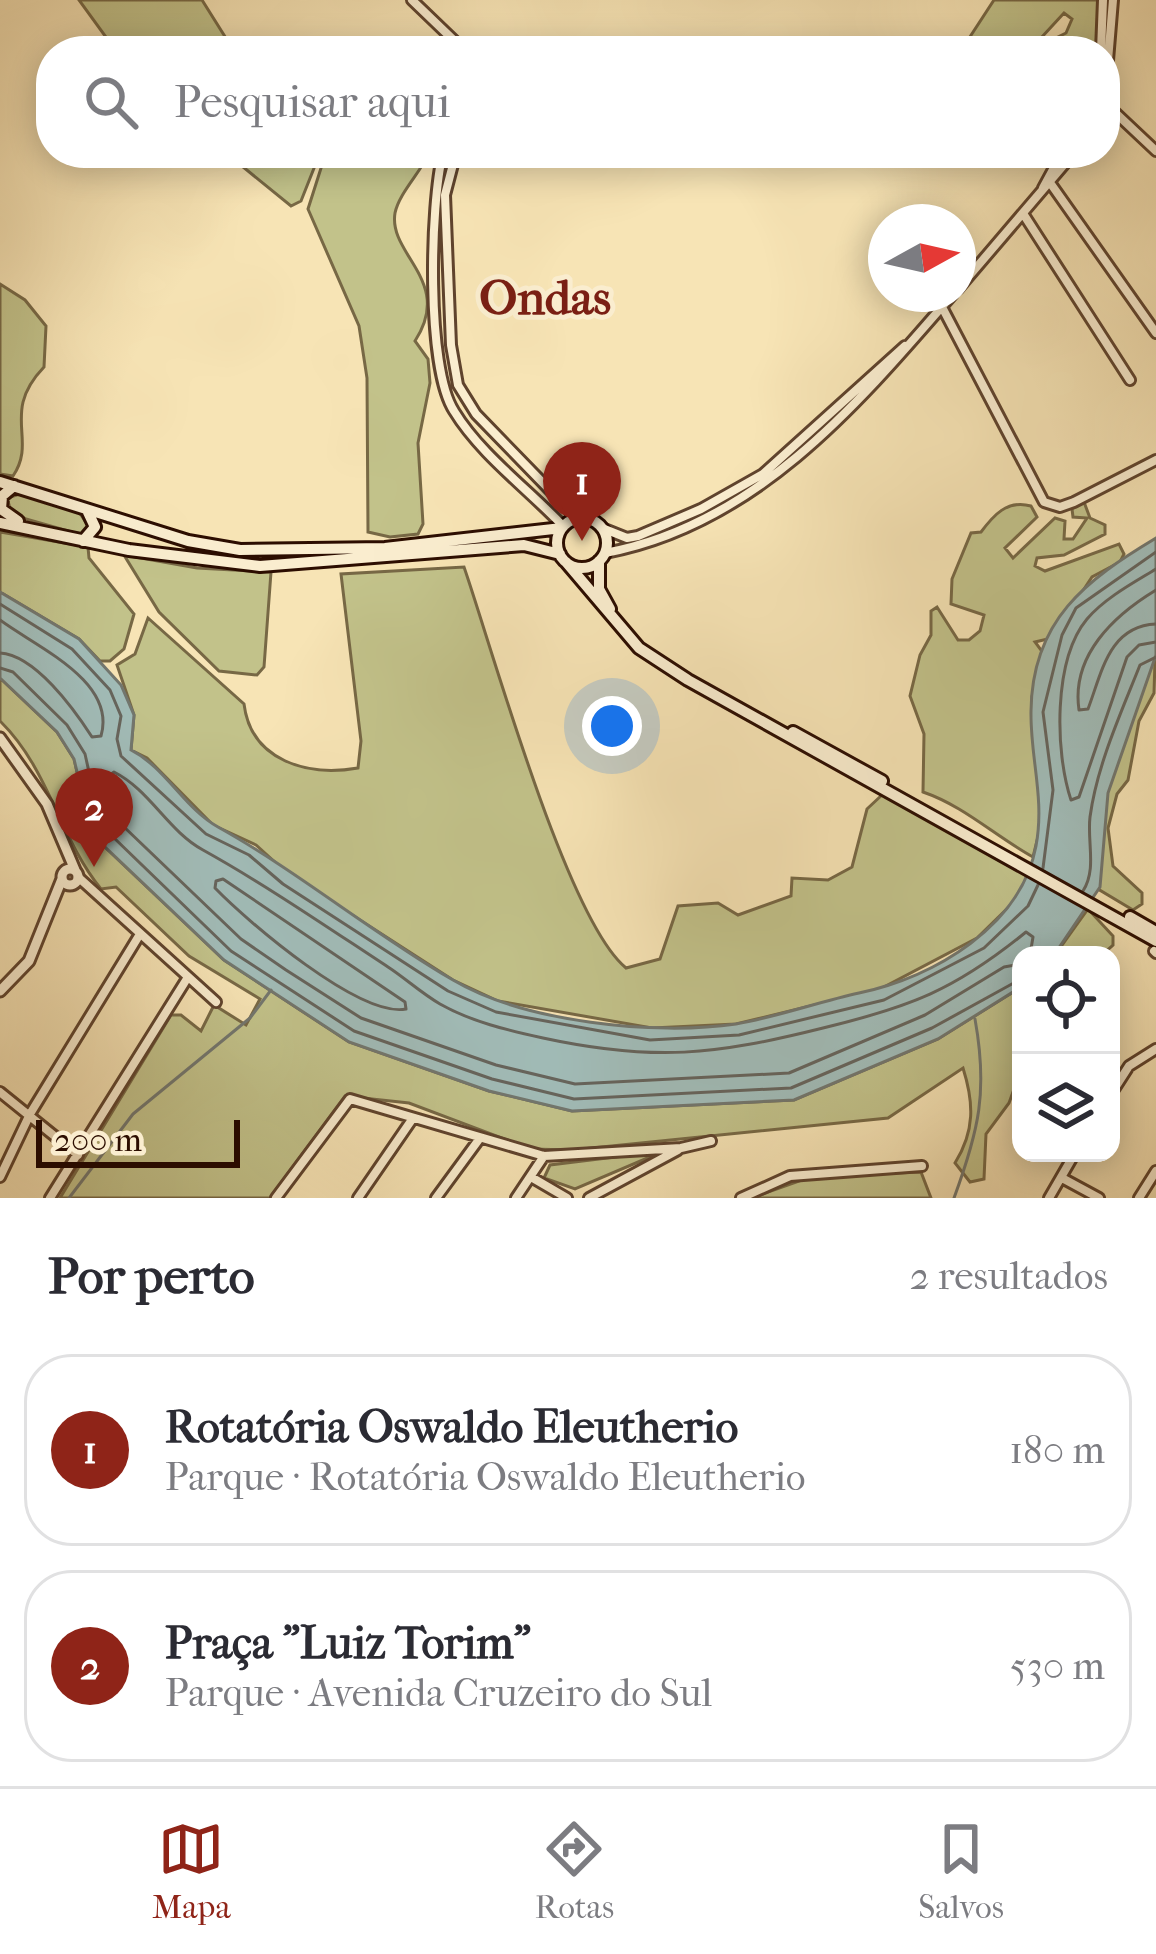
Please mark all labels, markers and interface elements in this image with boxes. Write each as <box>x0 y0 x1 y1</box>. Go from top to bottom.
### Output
search box <box>36 36 1120 168</box>
icon: search <box>78 69 144 135</box>
text: Pesquisar aqui <box>174 76 450 129</box>
north arrow <box>868 204 976 312</box>
district label: Ondas <box>479 270 611 326</box>
pin: 1 <box>543 442 621 541</box>
your location <box>582 696 642 756</box>
pin: 2 <box>55 768 133 867</box>
map controls <box>1012 946 1120 1162</box>
button: locate <box>1012 946 1120 1054</box>
button: layers <box>1012 1054 1120 1162</box>
scale bar <box>36 1114 240 1167</box>
text: 200 m <box>54 1121 142 1160</box>
text: Por perto <box>48 1246 255 1306</box>
text: 2 resultados <box>910 1253 1108 1299</box>
text: Rotatória Oswaldo Eleutherio <box>165 1401 738 1454</box>
text: 1 <box>83 1427 97 1473</box>
text: 180 m <box>1009 1427 1105 1473</box>
text: Parque · Rotatória Oswaldo Eleutherio <box>165 1454 806 1500</box>
text: Praça "Luiz Torim" <box>165 1617 531 1670</box>
text: 2 <box>80 1643 100 1689</box>
text: 530 m <box>1010 1643 1105 1689</box>
text: Parque · Avenida Cruzeiro do Sul <box>165 1670 712 1716</box>
tab: Mapa <box>152 1816 231 1927</box>
tab: Rotas <box>535 1816 614 1927</box>
tab: Salvos <box>918 1816 1004 1927</box>

